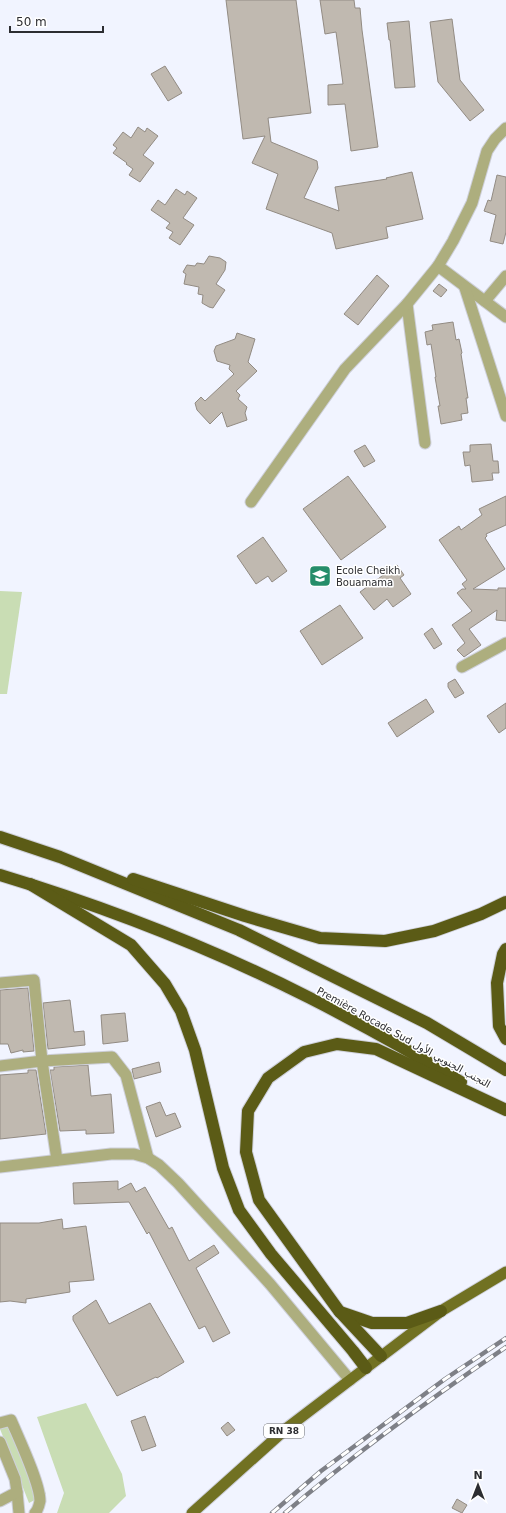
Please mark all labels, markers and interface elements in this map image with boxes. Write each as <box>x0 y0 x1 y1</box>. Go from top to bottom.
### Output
scale bar <box>10 8 103 34</box>
text: 50 m <box>16 15 47 29</box>
school or university icon: Ecole Cheikh Bouamama <box>307 563 333 589</box>
place label: Ecole Cheikh Bouamama <box>336 565 400 588</box>
street label: Première Rocade Sud التجنب الجنوبي الأول <box>315 984 493 1091</box>
road number: RN 38 <box>264 1424 304 1438</box>
north arrow <box>458 1465 498 1505</box>
text: N <box>473 1469 483 1482</box>

